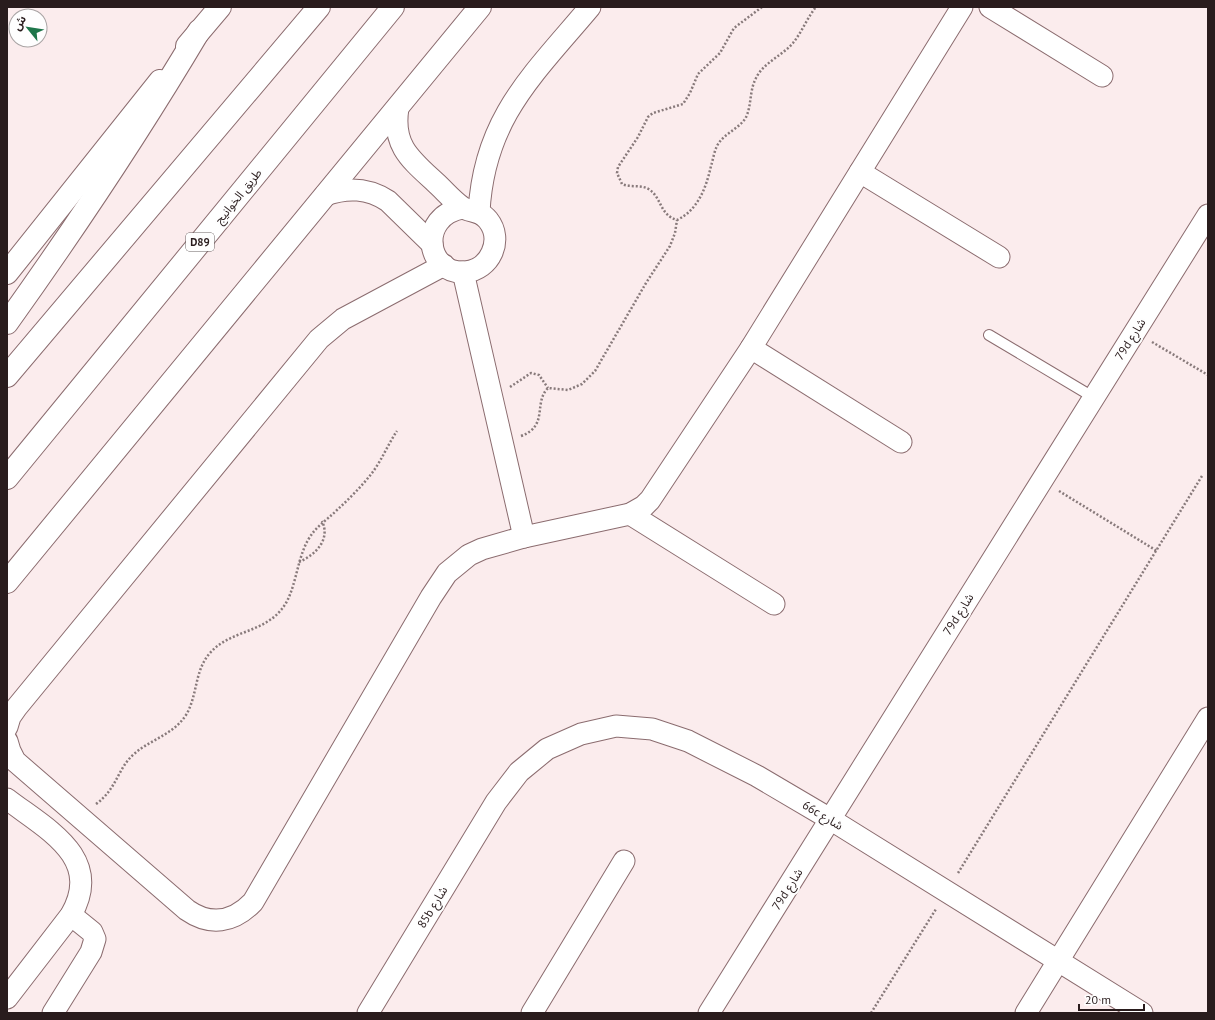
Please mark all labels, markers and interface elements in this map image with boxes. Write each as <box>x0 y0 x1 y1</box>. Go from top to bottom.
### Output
north arrow <box>8 8 48 48</box>
text: ش <box>10 13 29 33</box>
street label: طريق الخوانيج <box>211 165 266 228</box>
road number: D89 <box>186 233 214 251</box>
street label: 79d شارع <box>1111 315 1150 364</box>
street label: 79d شارع <box>939 590 978 639</box>
street label: 66c شارع <box>799 797 846 835</box>
street label: 79d شارع <box>768 865 807 914</box>
street label: 85b شارع <box>414 883 452 932</box>
scale bar <box>1079 986 1144 1012</box>
text: 20 m <box>1085 992 1111 1007</box>

